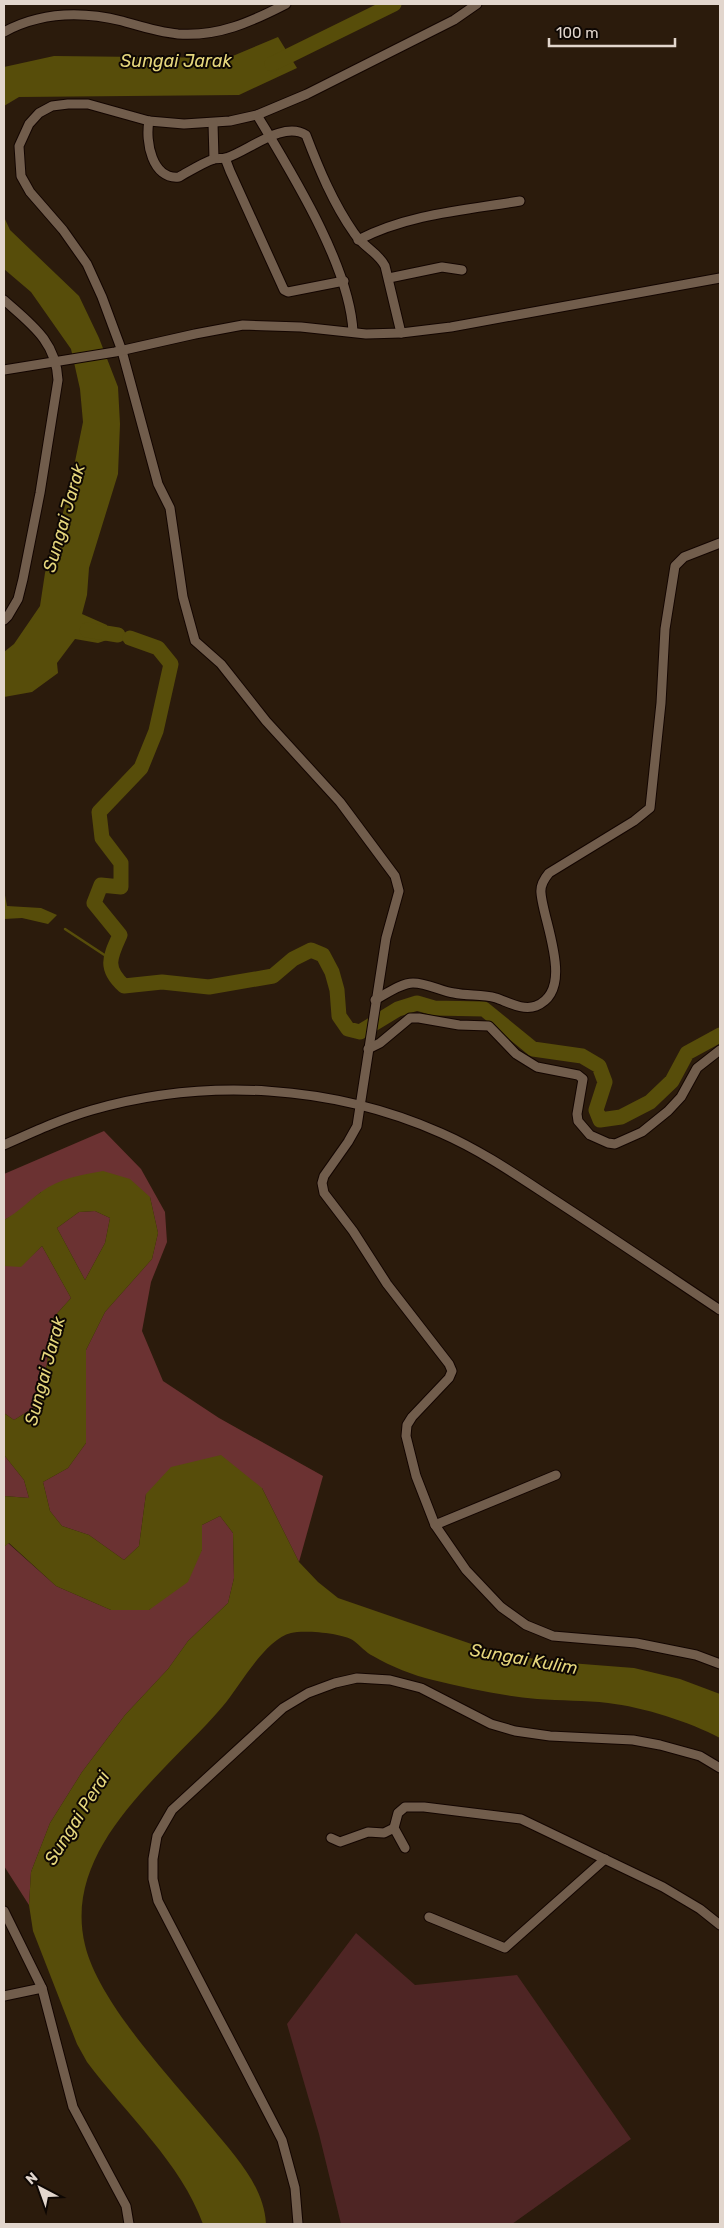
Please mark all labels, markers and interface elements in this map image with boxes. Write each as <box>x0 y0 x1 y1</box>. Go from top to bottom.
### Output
scale bar <box>549 15 675 47</box>
text: 100 m <box>556 24 598 42</box>
water label: Sungai Jarak <box>120 50 233 72</box>
water label: Sungai Jarak <box>38 461 90 575</box>
water label: Sungai Jarak <box>20 1314 70 1428</box>
water label: Sungai Kulim <box>468 1639 580 1679</box>
water label: Sungai Perai <box>39 1767 115 1869</box>
north arrow <box>15 2163 65 2213</box>
text: N <box>22 2169 41 2188</box>

